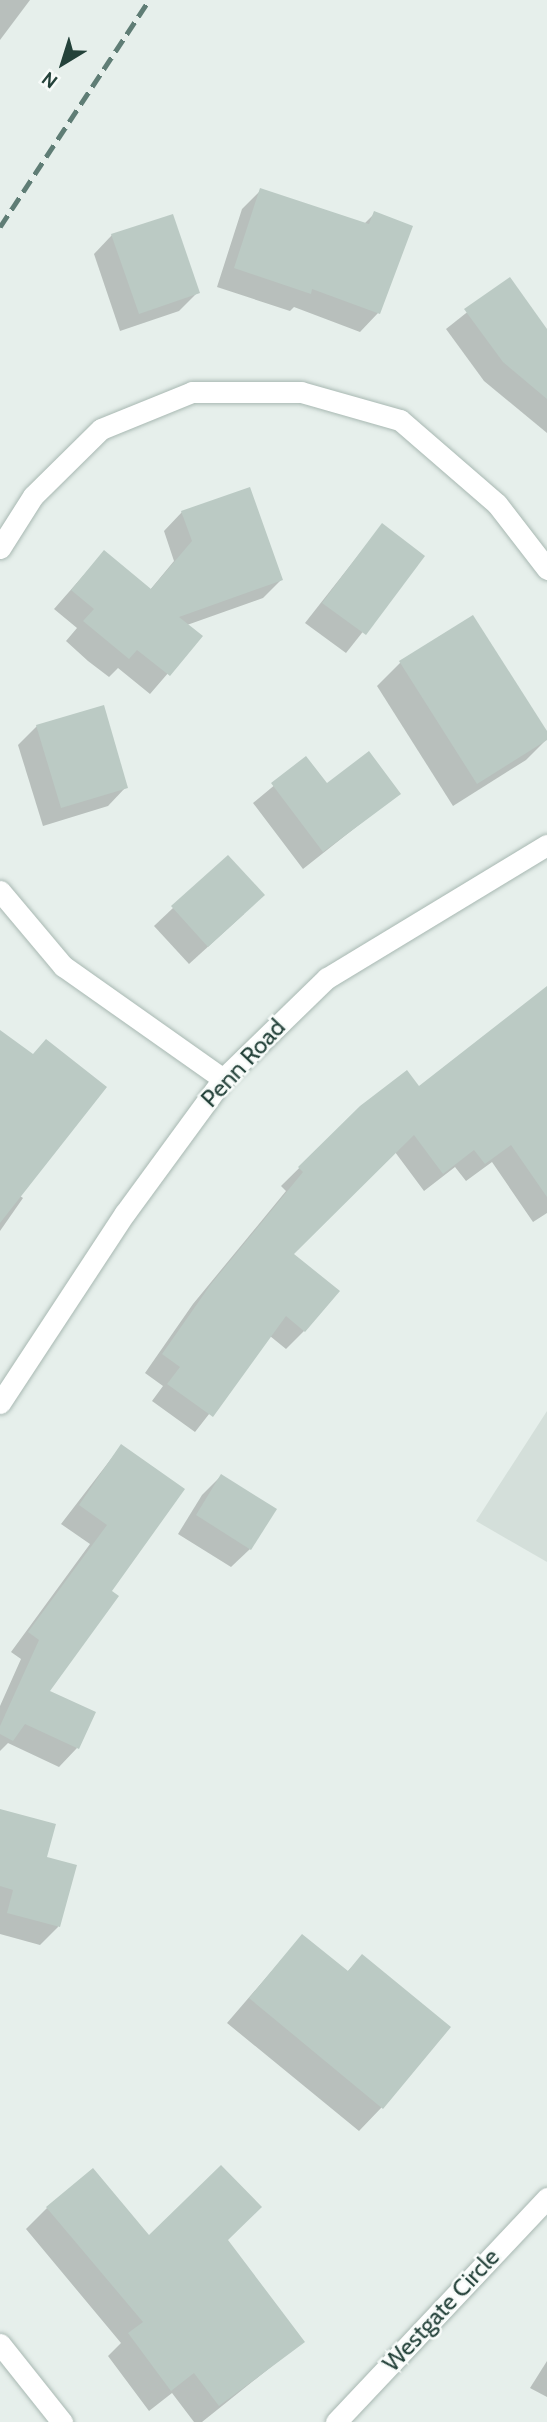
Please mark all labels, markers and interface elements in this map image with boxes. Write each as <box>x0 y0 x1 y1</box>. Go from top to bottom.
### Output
north arrow <box>28 28 98 98</box>
text: N <box>37 67 62 93</box>
street label: Penn Road <box>195 1013 291 1113</box>
street label: Westgate Circle <box>377 2243 505 2377</box>

